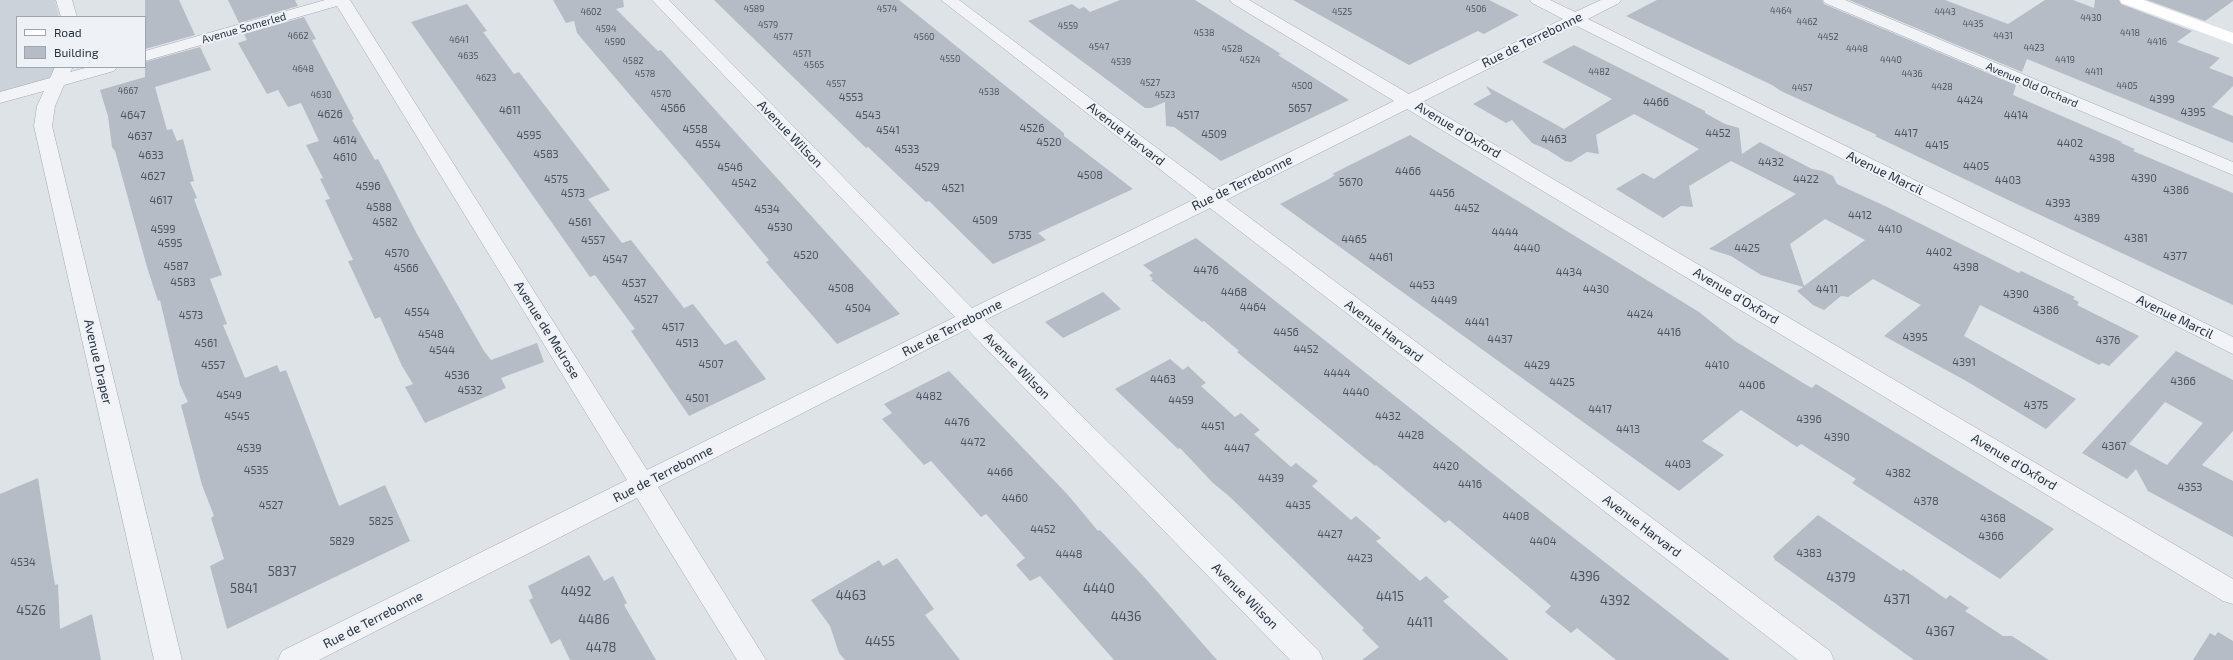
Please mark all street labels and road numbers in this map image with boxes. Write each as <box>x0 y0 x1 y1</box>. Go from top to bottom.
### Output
street label: Rue de Terrebonne <box>1479 9 1585 71</box>
street label: Avenue Somerled <box>200 10 288 46</box>
street label: Avenue Old Orchard <box>1984 60 2080 110</box>
street label: Avenue Wilson <box>754 97 826 171</box>
street label: Avenue d'Oxford <box>1412 98 1504 162</box>
street label: Avenue Harvard <box>1084 99 1168 169</box>
street label: Avenue Marcil <box>1844 148 1926 198</box>
street label: Rue de Terrebonne <box>1189 152 1295 214</box>
street label: Avenue d'Oxford <box>1690 264 1782 328</box>
street label: Avenue de Melrose <box>511 278 583 382</box>
street label: Avenue Marcil <box>2134 292 2216 342</box>
street label: Rue de Terrebonne <box>900 296 1004 360</box>
street label: Avenue Harvard <box>1342 296 1426 366</box>
street label: Avenue Draper <box>81 318 115 406</box>
street label: Avenue Wilson <box>981 330 1053 402</box>
street label: Avenue d'Oxford <box>1968 430 2060 494</box>
street label: Rue de Terrebonne <box>611 442 715 506</box>
street label: Avenue Harvard <box>1600 491 1684 561</box>
street label: Avenue Wilson <box>1209 560 1281 632</box>
street label: Rue de Terrebonne <box>321 588 425 652</box>

